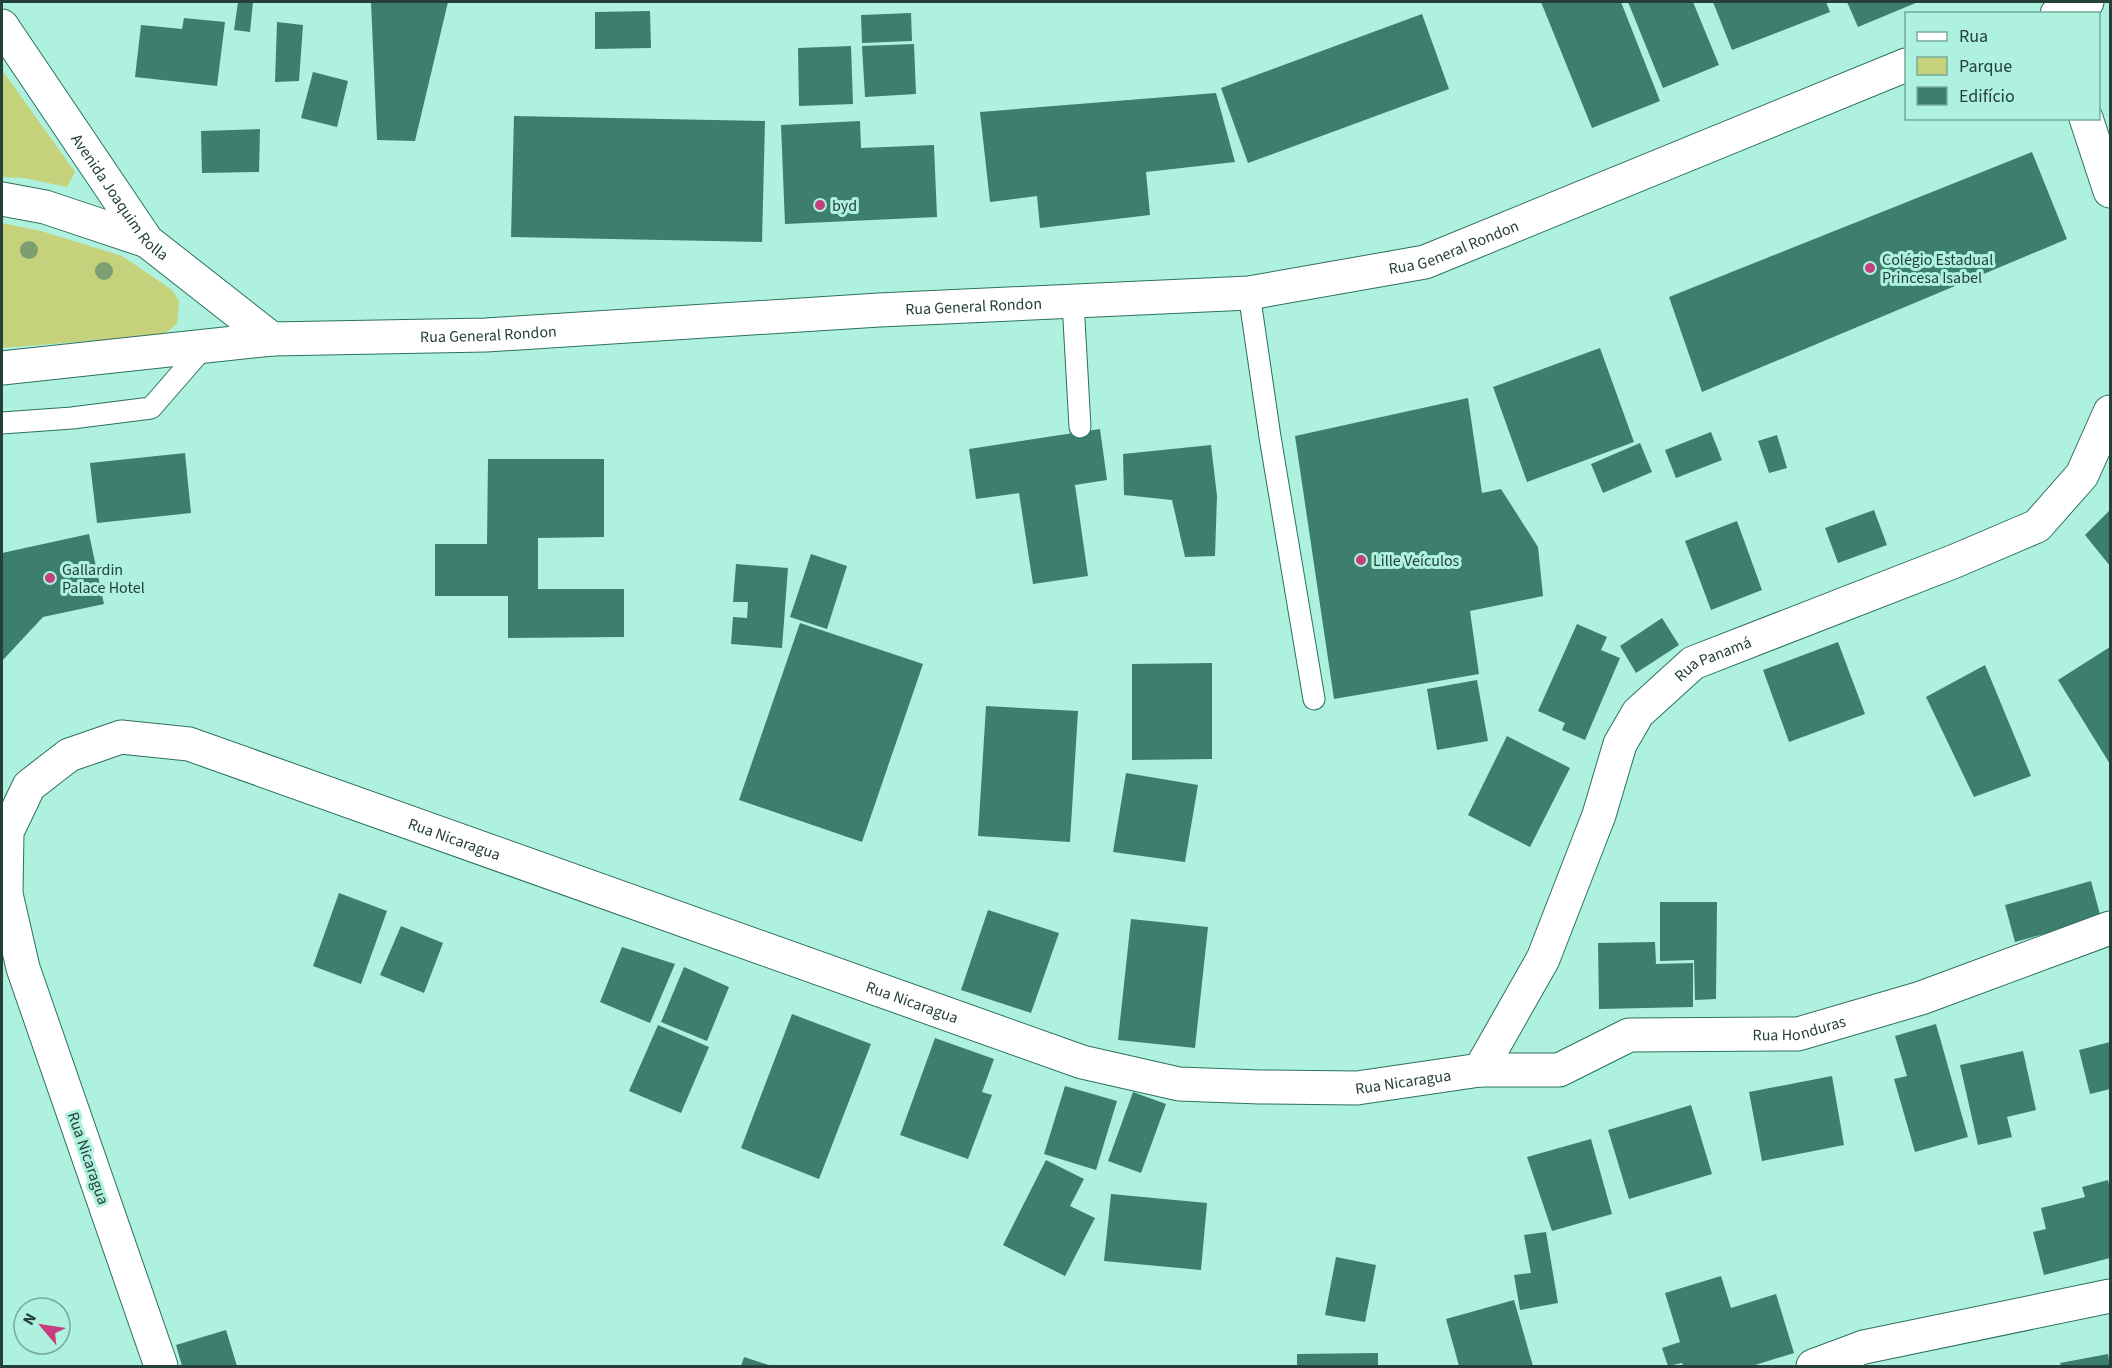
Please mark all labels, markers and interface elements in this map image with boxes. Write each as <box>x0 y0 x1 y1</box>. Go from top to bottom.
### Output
legend <box>1905 12 2100 120</box>
text: Rua <box>1959 24 1988 49</box>
text: Parque <box>1959 54 2012 79</box>
text: Edifício <box>1959 84 2015 109</box>
street label: Avenida Joaquim Rolla <box>66 129 173 266</box>
place label: byd <box>832 195 857 217</box>
marker: byd <box>813 198 827 212</box>
street label: Rua General Rondon <box>1387 215 1522 280</box>
place label: Colégio Estadual Princesa Isabel <box>1882 249 1993 289</box>
marker: Colégio Estadual Princesa Isabel <box>1863 261 1877 275</box>
street label: Rua General Rondon <box>905 293 1042 321</box>
street label: Rua General Rondon <box>420 321 557 348</box>
place label: Lille Veículos <box>1373 550 1460 572</box>
marker: Lille Veículos <box>1354 553 1368 567</box>
place label: Gallardin Palace Hotel <box>62 559 145 599</box>
marker: Gallardin Palace Hotel <box>43 571 57 585</box>
street label: Rua Panamá <box>1670 631 1755 687</box>
street label: Rua Nicaragua <box>405 813 503 866</box>
street label: Rua Nicaragua <box>863 976 961 1029</box>
street label: Rua Honduras <box>1752 1011 1849 1046</box>
street label: Rua Nicaragua <box>1354 1064 1453 1100</box>
street label: Rua Nicaragua <box>62 1109 114 1208</box>
north arrow <box>12 1296 72 1356</box>
text: N <box>18 1309 42 1329</box>

